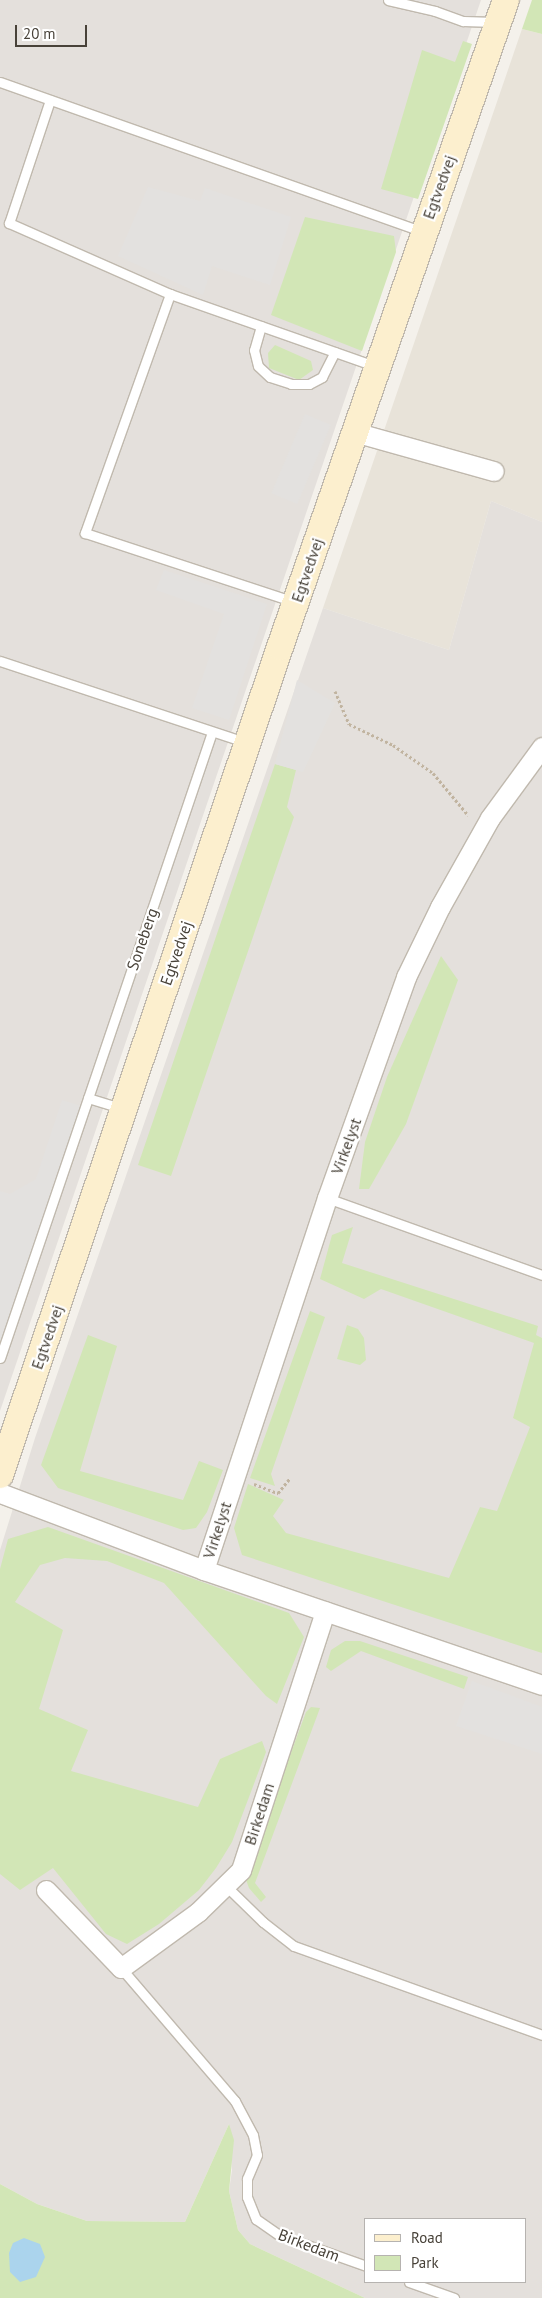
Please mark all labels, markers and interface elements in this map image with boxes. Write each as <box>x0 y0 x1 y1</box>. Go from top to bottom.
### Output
scale bar <box>18 15 90 47</box>
text: 20 m <box>23 24 56 43</box>
street label: Egtvedvej <box>419 152 459 222</box>
street label: Egtvedvej <box>287 535 327 605</box>
street label: Soneberg <box>122 905 162 973</box>
street label: Egtvedvej <box>156 918 196 988</box>
street label: Virkelyst <box>327 1115 365 1177</box>
street label: Egtvedvej <box>27 1302 67 1372</box>
street label: Virkelyst <box>199 1499 235 1561</box>
street label: Birkedam <box>240 1781 278 1847</box>
legend <box>364 2218 527 2283</box>
street label: Birkedam <box>276 2225 342 2265</box>
text: Road <box>411 2228 443 2247</box>
text: Park <box>411 2253 439 2272</box>

